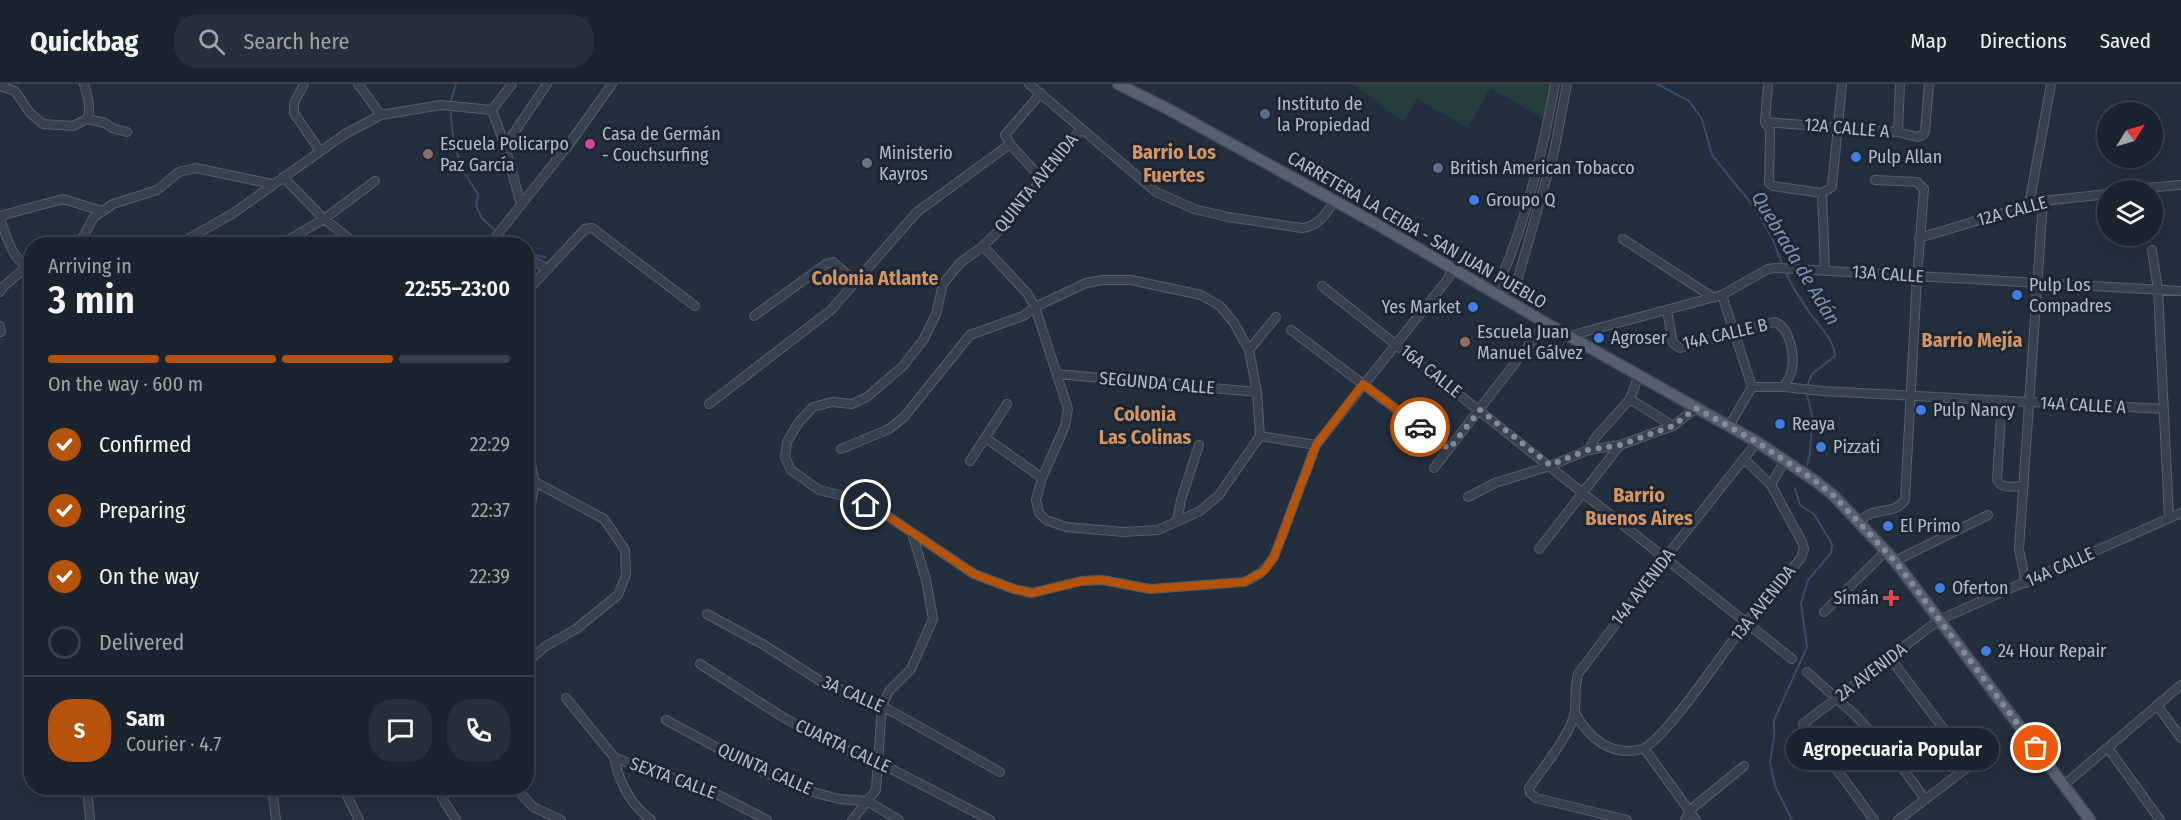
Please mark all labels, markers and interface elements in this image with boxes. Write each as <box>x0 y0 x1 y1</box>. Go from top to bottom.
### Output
search box <box>174 14 594 68</box>
text: Quickbag <box>30 25 138 58</box>
icon: search <box>195 25 228 58</box>
text: Search here <box>243 28 349 55</box>
text: Map <box>1910 28 1947 54</box>
text: Directions <box>1980 28 2067 54</box>
text: Saved <box>2100 28 2151 54</box>
place label: Instituto de la Propiedad <box>1277 93 1370 136</box>
north arrow <box>2097 102 2163 168</box>
map controls <box>2097 102 2163 246</box>
marker: Instituto de la Propiedad <box>1258 107 1272 121</box>
street label: 12A CALLE A <box>1804 113 1891 143</box>
place label: Casa de Germán - Couchsurfing <box>602 123 721 166</box>
street label: QUINTA AVENIDA <box>989 129 1083 237</box>
place label: Escuela Policarpo Paz García <box>440 133 569 176</box>
marker: Casa de Germán - Couchsurfing <box>583 137 597 151</box>
district label: Barrio Los Fuertes <box>1132 140 1216 187</box>
place label: Ministerio Kayros <box>879 142 953 185</box>
place label: Pulp Allan <box>1868 146 1942 168</box>
marker: Escuela Policarpo Paz García <box>421 147 435 161</box>
street label: CARRETERA LA CEIBA - SAN JUAN PUEBLO <box>1284 147 1550 313</box>
marker: Pulp Allan <box>1849 150 1863 164</box>
marker: Ministerio Kayros <box>860 156 874 170</box>
place label: British American Tobacco <box>1450 157 1635 179</box>
marker: British American Tobacco <box>1431 161 1445 175</box>
button: layers <box>2097 180 2163 246</box>
water label: Quebrada de Adán <box>1747 187 1845 329</box>
place label: Groupo Q <box>1486 189 1556 211</box>
street label: 12A CALLE <box>1975 191 2049 231</box>
marker: Groupo Q <box>1467 193 1481 207</box>
text: Arriving in <box>48 254 132 278</box>
street label: 13A CALLE <box>1851 261 1925 287</box>
district label: Colonia Atlante <box>812 266 938 290</box>
place label: Pulp Los Compadres <box>2029 274 2112 317</box>
text: 22:55–23:00 <box>405 275 510 302</box>
text: 3 min <box>48 277 135 323</box>
marker: Pulp Los Compadres <box>2010 288 2024 302</box>
place label: Yes Market <box>1381 296 1461 318</box>
marker: Yes Market <box>1466 300 1480 314</box>
street label: 14A CALLE B <box>1680 314 1770 354</box>
place label: Escuela Juan Manuel Gálvez <box>1477 321 1583 364</box>
place label: Agroser <box>1611 327 1668 349</box>
district label: Barrio Mejía <box>1922 328 2023 352</box>
marker: Agroser <box>1592 331 1606 345</box>
marker: Escuela Juan Manuel Gálvez <box>1458 335 1472 349</box>
street label: 16A CALLE <box>1396 340 1466 402</box>
street label: SEGUNDA CALLE <box>1098 367 1216 399</box>
text: On the way · 600 m <box>48 372 203 396</box>
street label: 14A CALLE A <box>2039 392 2127 418</box>
courier <box>1390 397 1450 457</box>
place label: Pulp Nancy <box>1933 399 2015 421</box>
district label: Colonia Las Colinas <box>1099 402 1191 449</box>
marker: Pulp Nancy <box>1914 403 1928 417</box>
icon: car <box>1404 411 1437 444</box>
place label: Reaya <box>1792 413 1836 435</box>
marker: Reaya <box>1773 417 1787 431</box>
icon: check <box>48 428 81 461</box>
text: Confirmed <box>99 431 192 458</box>
text: 22:29 <box>470 432 510 456</box>
place label: Pizzati <box>1833 436 1880 458</box>
marker: Pizzati <box>1814 440 1828 454</box>
pin <box>840 479 891 530</box>
district label: Barrio Buenos Aires <box>1585 483 1693 530</box>
icon: home <box>849 488 882 521</box>
icon: check <box>48 494 81 527</box>
text: Preparing <box>99 497 185 524</box>
text: 22:37 <box>471 498 510 522</box>
place label: El Primo <box>1900 515 1960 537</box>
marker: El Primo <box>1881 519 1895 533</box>
street label: 14A CALLE <box>2022 542 2098 592</box>
street label: 14A AVENIDA <box>1606 544 1680 630</box>
icon: check <box>48 560 81 593</box>
street label: 13A AVENIDA <box>1726 560 1801 645</box>
text: On the way <box>99 563 199 590</box>
text: 22:39 <box>469 564 510 588</box>
place label: Oferton <box>1952 577 2008 599</box>
marker: Oferton <box>1933 581 1947 595</box>
place label: Símán <box>1833 587 1879 609</box>
marker: Símán <box>1884 591 1898 605</box>
text: Delivered <box>99 629 184 656</box>
street label: 2A AVENIDA <box>1831 638 1912 706</box>
place label: 24 Hour Repair <box>1998 640 2107 662</box>
marker: 24 Hour Repair <box>1979 644 1993 658</box>
street label: 3A CALLE <box>819 671 887 717</box>
button: chat <box>369 699 432 762</box>
button: phone <box>447 699 510 762</box>
text: Sam <box>126 705 165 732</box>
street label: CUARTA CALLE <box>792 714 894 778</box>
text: S <box>74 717 85 744</box>
pin <box>2010 722 2061 773</box>
callout: Agropecuaria Popular <box>1787 727 2000 769</box>
icon: bag <box>2019 731 2052 764</box>
text: Courier · 4.7 <box>126 732 221 756</box>
text: Agropecuaria Popular <box>1803 737 1982 761</box>
street label: QUINTA CALLE <box>714 738 816 800</box>
street label: SEXTA CALLE <box>627 752 719 804</box>

